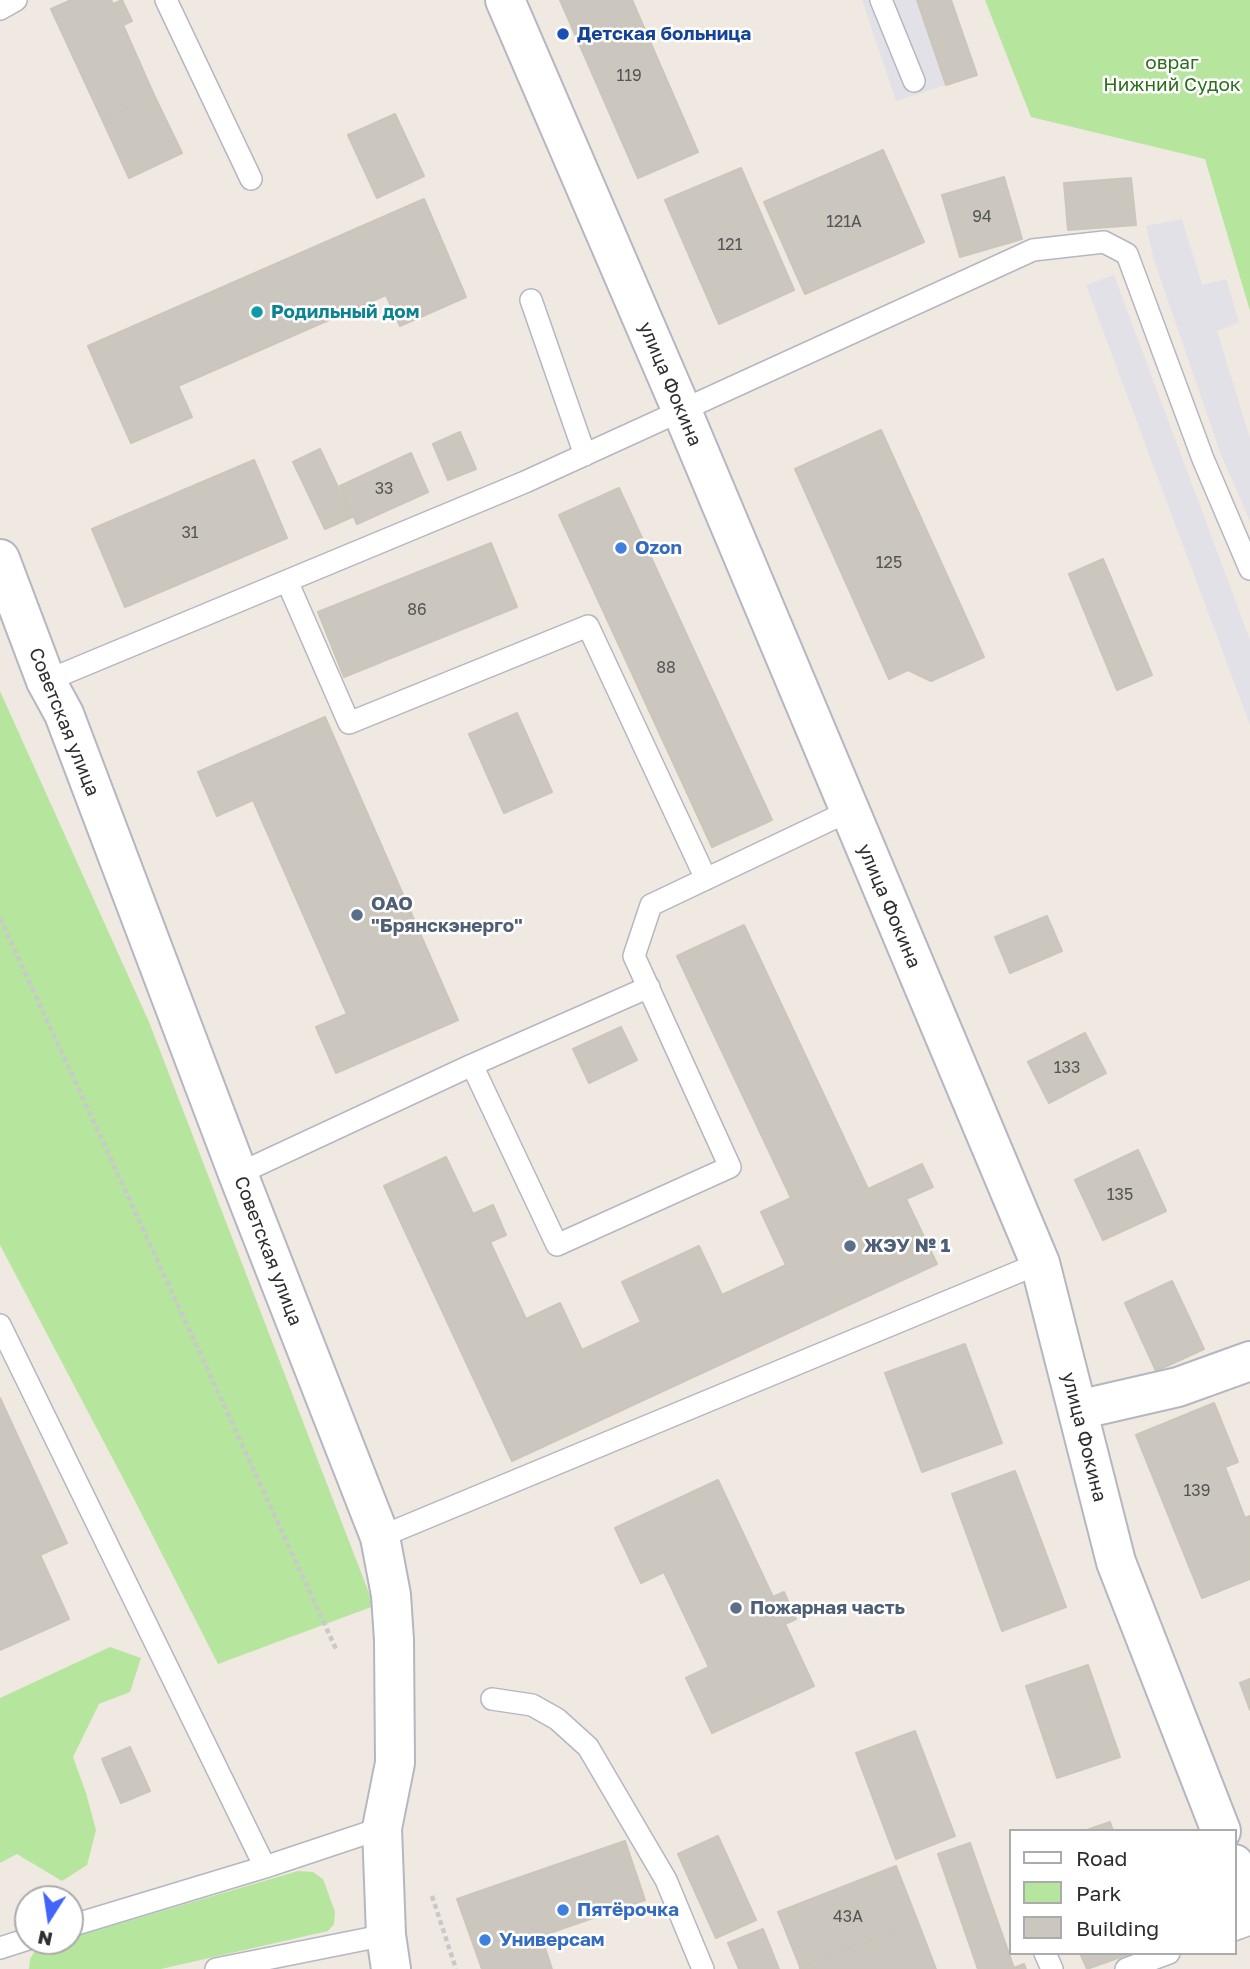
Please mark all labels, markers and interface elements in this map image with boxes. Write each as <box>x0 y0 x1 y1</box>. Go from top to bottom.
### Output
place label: Детская больница <box>577 23 751 45</box>
marker: Детская больница <box>555 26 571 42</box>
park label: овраг Нижний Судок <box>1103 52 1241 96</box>
house number: 119 <box>616 66 642 86</box>
house number: 94 <box>972 207 992 227</box>
house number: 121А <box>826 212 862 232</box>
house number: 121 <box>718 235 742 255</box>
place label: Родильный дом <box>271 301 419 323</box>
marker: Родильный дом <box>249 304 265 320</box>
street label: улица Фокина <box>634 318 706 450</box>
house number: 33 <box>375 479 393 499</box>
house number: 31 <box>181 523 199 543</box>
place label: Ozon <box>635 537 682 559</box>
marker: Ozon <box>613 540 629 556</box>
house number: 125 <box>876 553 902 573</box>
house number: 86 <box>407 600 427 620</box>
street label: Советская улица <box>24 644 104 800</box>
house number: 88 <box>656 658 676 678</box>
street label: улица Фокина <box>853 840 925 972</box>
place label: ОАО "Брянскэнерго" <box>371 893 523 937</box>
marker: ОАО "Брянскэнерго" <box>349 907 365 923</box>
house number: 133 <box>1054 1058 1080 1078</box>
street label: Советская улица <box>229 1173 307 1329</box>
house number: 135 <box>1107 1185 1133 1205</box>
place label: ЖЭУ № 1 <box>864 1235 950 1257</box>
marker: ЖЭУ № 1 <box>842 1238 858 1254</box>
street label: улица Фокина <box>1057 1370 1111 1504</box>
house number: 139 <box>1184 1481 1210 1501</box>
place label: Пожарная часть <box>750 1597 905 1619</box>
marker: Пожарная часть <box>728 1600 744 1616</box>
legend <box>1009 1829 1236 1955</box>
text: Road <box>1076 1845 1127 1871</box>
text: Park <box>1076 1880 1121 1906</box>
north arrow <box>14 1885 84 1955</box>
place label: Пятёрочка <box>577 1899 679 1921</box>
marker: Пятёрочка <box>555 1902 571 1918</box>
house number: 43А <box>833 1907 863 1927</box>
text: Building <box>1076 1915 1159 1941</box>
text: N <box>35 1926 54 1952</box>
place label: Универсам <box>499 1929 605 1951</box>
marker: Универсам <box>477 1932 493 1948</box>

